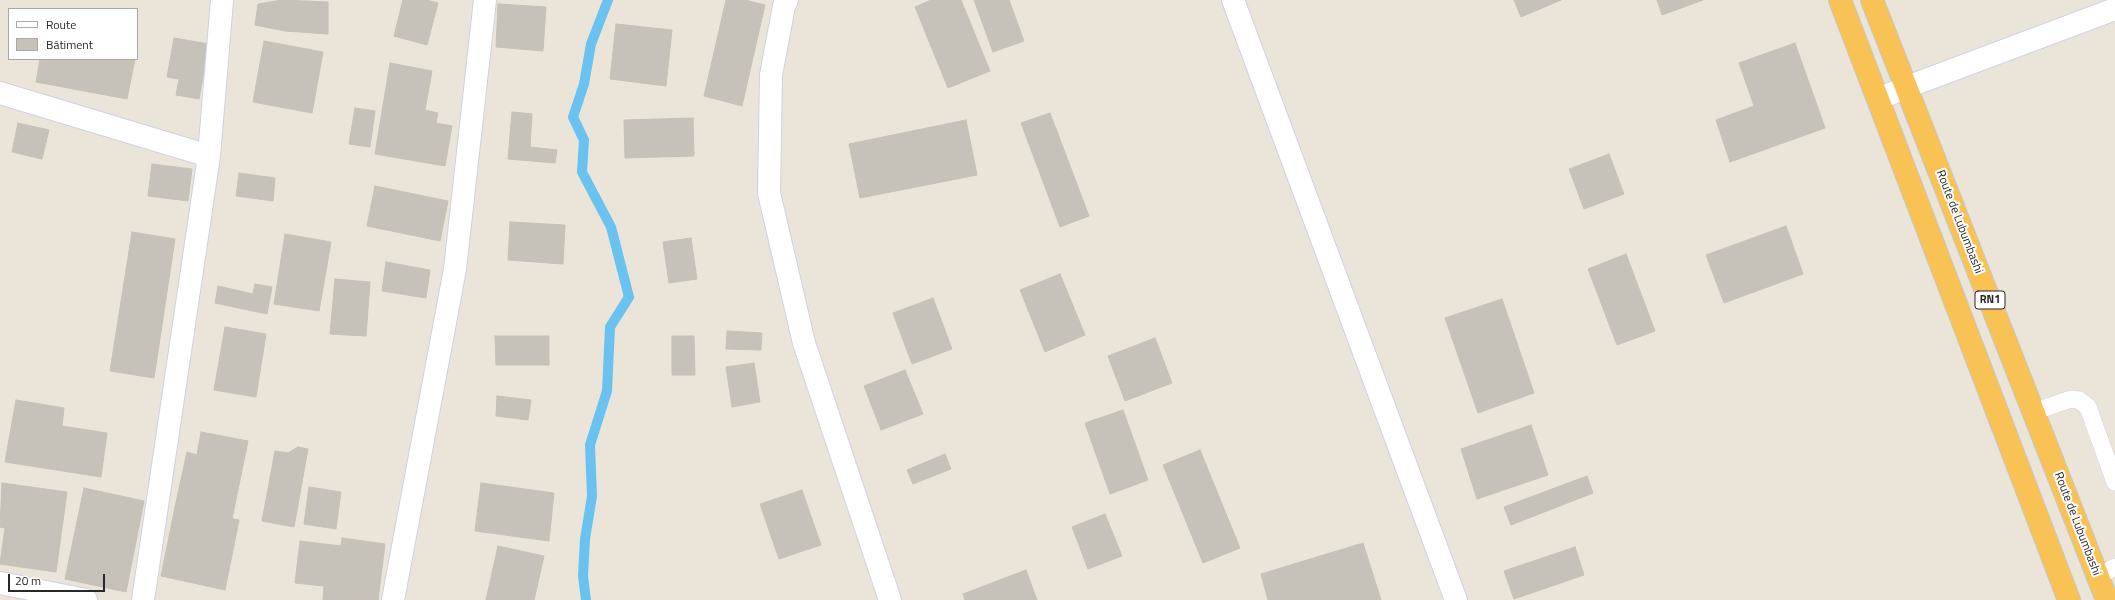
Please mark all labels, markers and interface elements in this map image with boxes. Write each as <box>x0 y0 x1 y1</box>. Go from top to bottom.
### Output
legend <box>8 8 138 60</box>
text: Route <box>46 15 76 34</box>
text: Bâtiment <box>46 35 93 54</box>
street label: Route de Lubumbashi <box>1933 168 1985 276</box>
road number: RN1 <box>1975 291 2005 309</box>
street label: Route de Lubumbashi <box>2051 470 2103 578</box>
scale bar <box>10 566 107 592</box>
text: 20 m <box>15 571 41 590</box>

